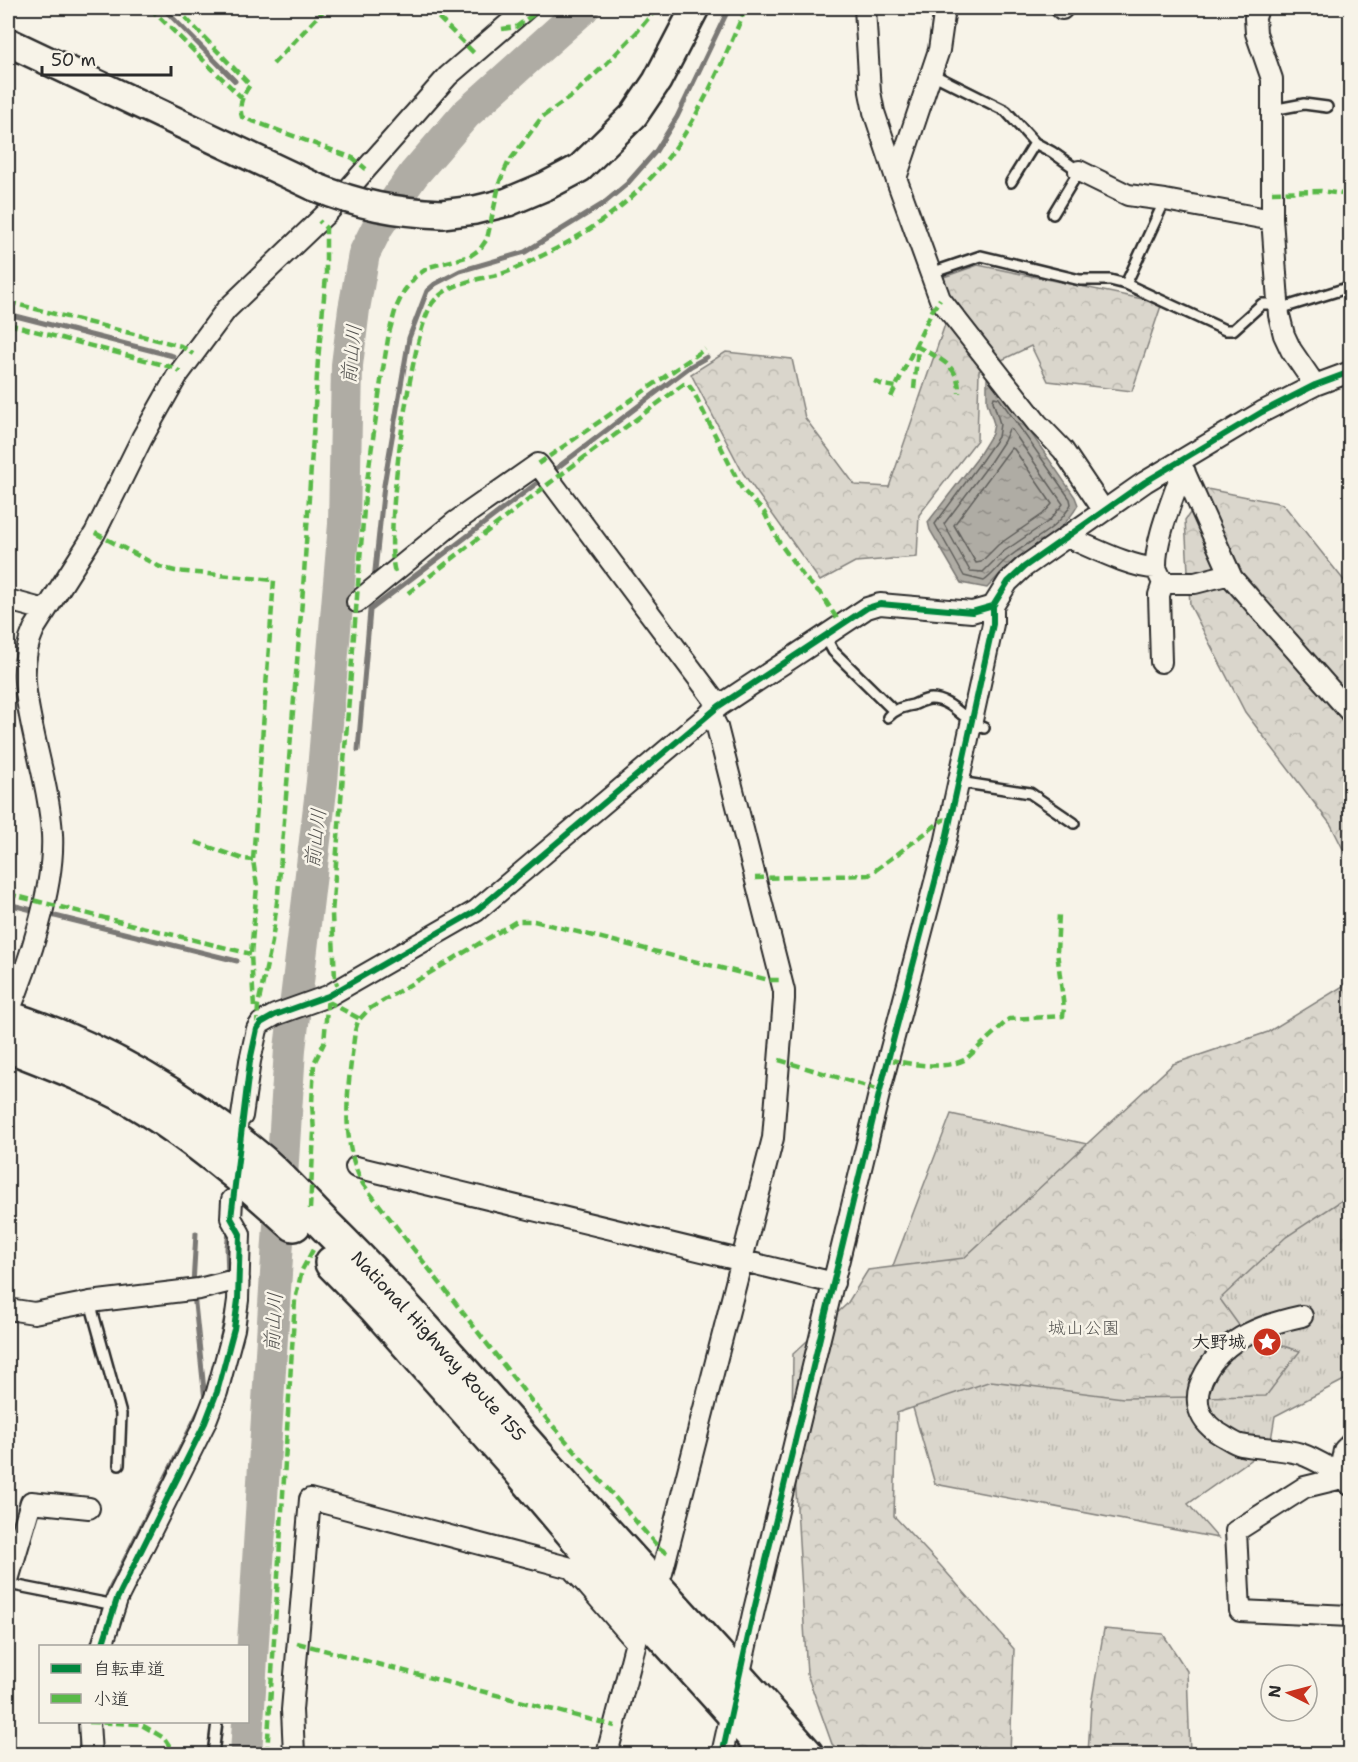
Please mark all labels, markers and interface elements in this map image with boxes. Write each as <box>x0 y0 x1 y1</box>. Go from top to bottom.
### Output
scale bar <box>42 39 171 77</box>
text: 50 m <box>51 48 96 72</box>
water label: 前山川 <box>335 323 367 385</box>
water label: 前山川 <box>298 807 332 869</box>
street label: National Highway Route 155 <box>346 1246 531 1447</box>
water label: 前山川 <box>258 1291 288 1353</box>
park label: 城山公園 <box>1048 1316 1120 1340</box>
place icon: 大野城 <box>1251 1326 1283 1358</box>
place label: 大野城 <box>1192 1330 1246 1354</box>
legend <box>39 1645 249 1723</box>
text: 自転車道 <box>93 1657 165 1681</box>
north arrow <box>1259 1663 1319 1723</box>
text: N <box>1263 1684 1286 1699</box>
text: 小道 <box>93 1687 129 1711</box>

